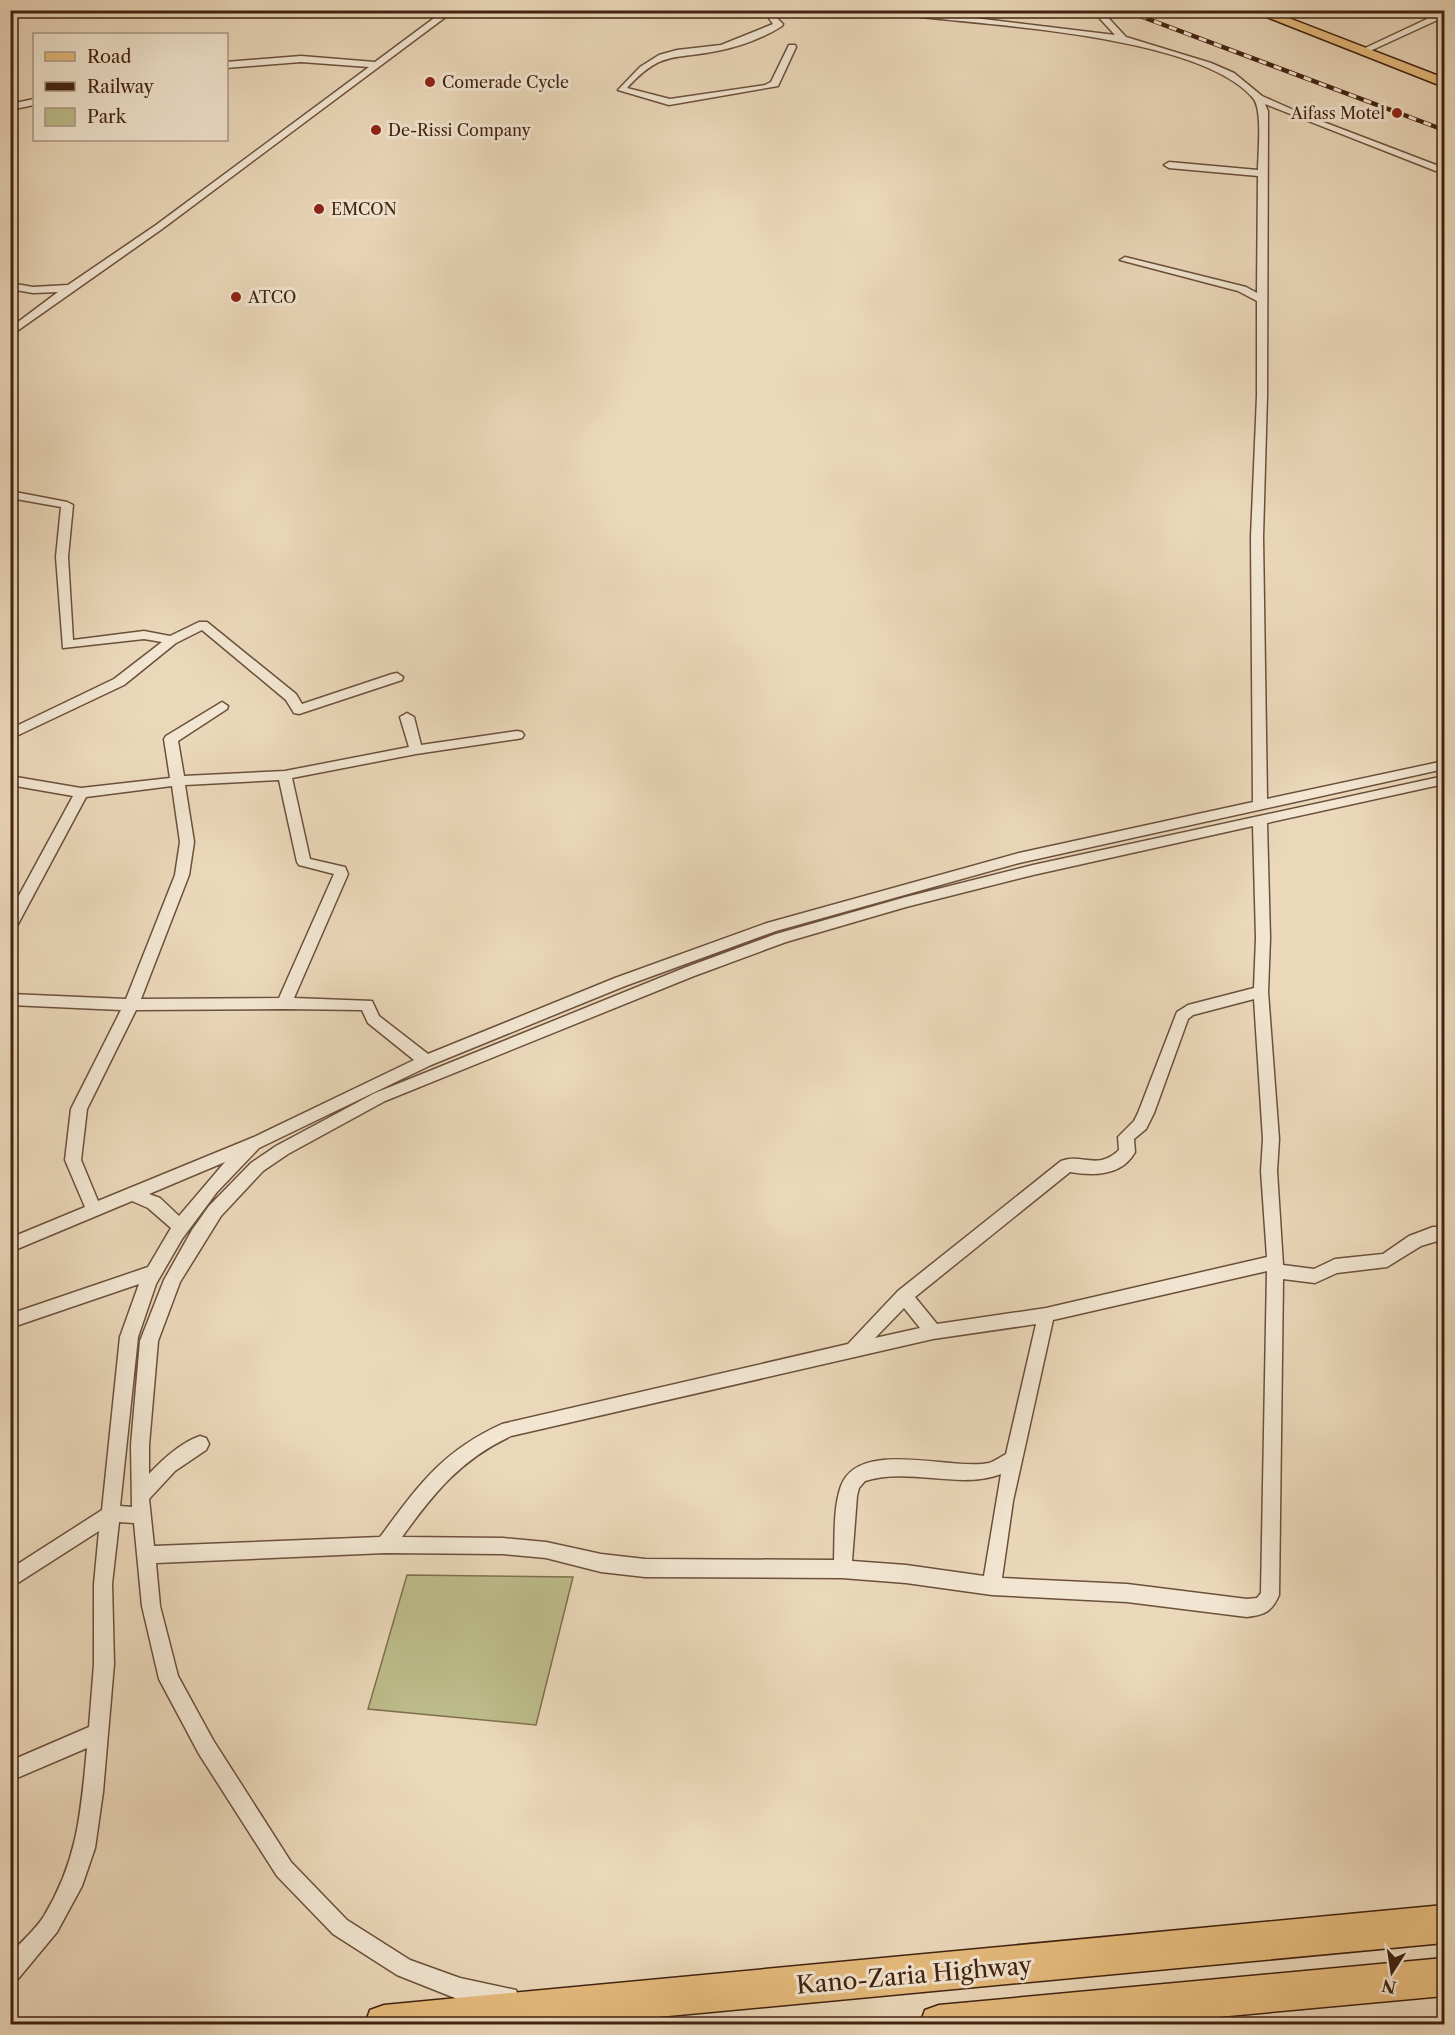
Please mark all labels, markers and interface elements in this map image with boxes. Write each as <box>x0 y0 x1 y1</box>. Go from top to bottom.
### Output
legend <box>33 33 228 141</box>
text: Road <box>87 46 132 68</box>
place label: Comerade Cycle <box>442 72 569 92</box>
marker: Comerade Cycle <box>423 75 437 89</box>
text: Railway <box>87 76 155 98</box>
place label: Aifass Motel <box>1290 103 1385 123</box>
text: Park <box>87 106 128 128</box>
marker: Aifass Motel <box>1390 106 1404 120</box>
place label: De-Rissi Company <box>388 120 532 140</box>
marker: De-Rissi Company <box>369 123 383 137</box>
place label: EMCON <box>331 199 397 219</box>
marker: EMCON <box>312 202 326 216</box>
place label: ATCO <box>247 287 296 307</box>
marker: ATCO <box>229 290 243 304</box>
north arrow <box>1362 1942 1422 2002</box>
street label: Kano-Zaria Highway <box>795 1950 1034 2000</box>
text: N <box>1380 1975 1398 1998</box>

